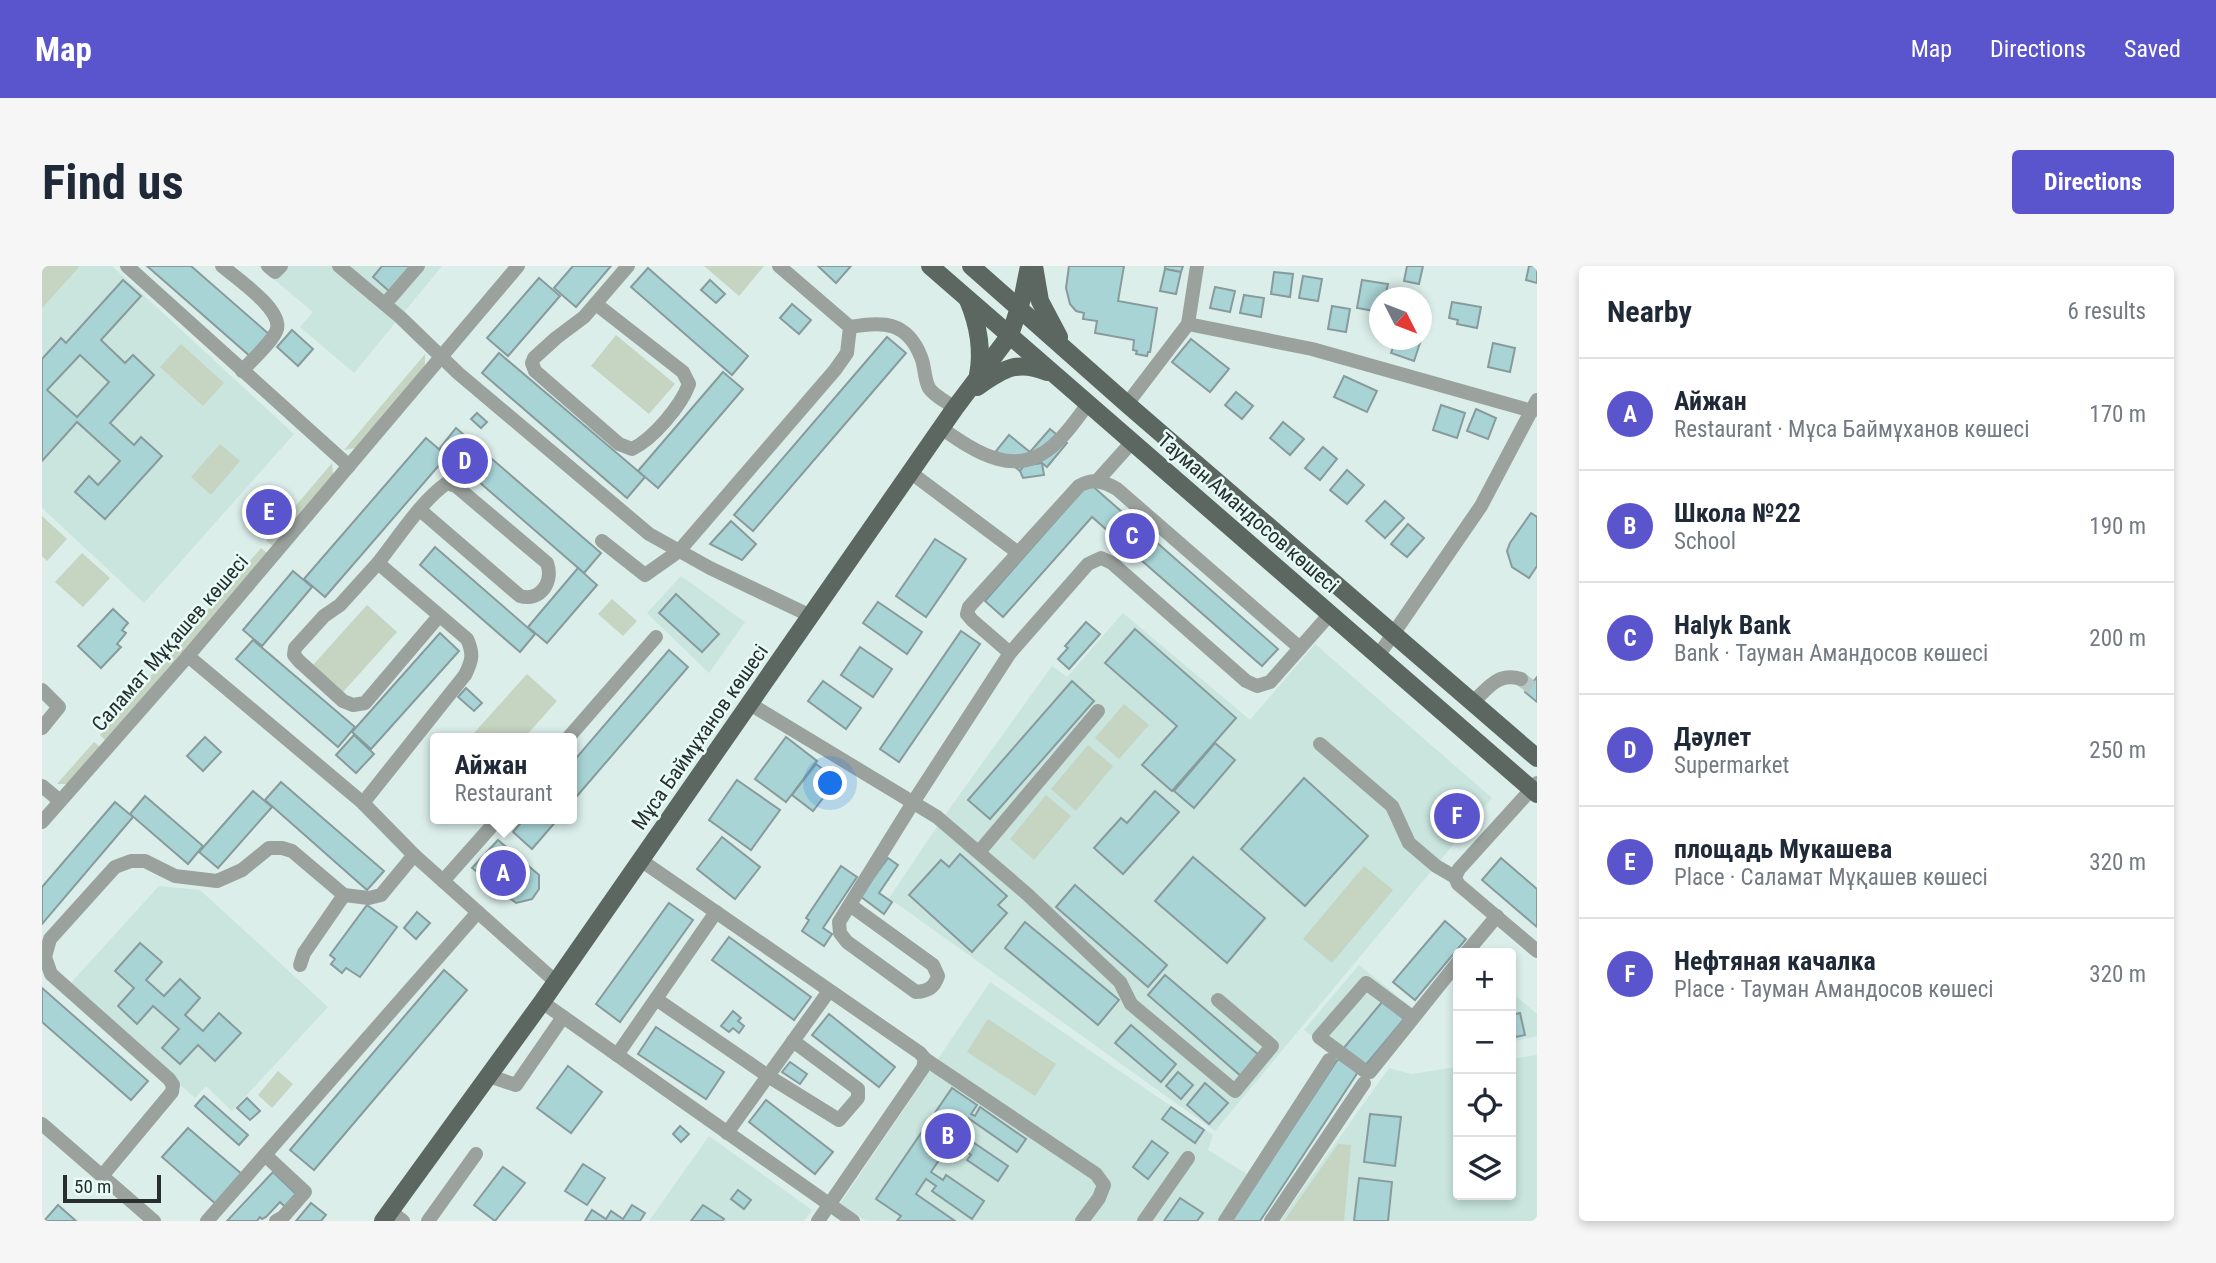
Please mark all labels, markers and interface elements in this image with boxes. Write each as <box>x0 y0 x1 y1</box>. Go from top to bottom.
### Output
text: Map <box>35 30 92 69</box>
text: Map <box>1911 35 1952 63</box>
text: Directions <box>1990 35 2086 63</box>
text: Saved <box>2124 35 2181 63</box>
button: Directions <box>2012 150 2174 214</box>
text: Find us <box>42 154 184 211</box>
north arrow <box>1369 287 1432 350</box>
text: Nearby <box>1607 294 1692 329</box>
text: 6 results <box>2068 298 2146 325</box>
text: Айжан <box>1674 386 1747 416</box>
text: A <box>1623 401 1637 428</box>
text: 170 m <box>2089 401 2146 428</box>
text: Restaurant · Мұса Баймұханов көшесі <box>1674 416 2029 443</box>
street label: Тауман Амандосов көшесі <box>1153 428 1343 598</box>
pin: D <box>442 435 488 487</box>
pin: E <box>246 486 292 538</box>
text: Школа №22 <box>1674 498 1801 528</box>
pin: C <box>1109 510 1155 562</box>
text: B <box>1624 513 1636 540</box>
text: 190 m <box>2089 513 2146 540</box>
text: School <box>1674 528 1736 555</box>
street label: Саламат Мұқашев көшесі <box>87 550 253 736</box>
text: Halyk Bank <box>1674 610 1791 640</box>
text: C <box>1623 625 1637 652</box>
text: 200 m <box>2089 625 2146 652</box>
street label: Мұса Баймұханов көшесі <box>627 640 773 834</box>
text: Bank · Тауман Амандосов көшесі <box>1674 640 1988 667</box>
text: Дәулет <box>1674 722 1751 752</box>
popup <box>430 733 577 824</box>
text: D <box>1624 737 1637 764</box>
text: 250 m <box>2089 737 2146 764</box>
text: Айжан <box>455 750 527 780</box>
text: Supermarket <box>1674 752 1789 779</box>
your location <box>813 766 847 800</box>
text: Restaurant <box>455 780 552 807</box>
pin: F <box>1434 790 1480 842</box>
text: площадь Мукашева <box>1674 834 1892 864</box>
pin: A <box>480 847 526 899</box>
text: E <box>1624 849 1636 876</box>
text: 320 m <box>2089 849 2146 876</box>
text: Place · Саламат Мұқашев көшесі <box>1674 864 1988 891</box>
text: Нефтяная качалка <box>1674 946 1876 976</box>
map controls <box>1453 948 1516 1200</box>
button: + <box>1453 948 1516 1011</box>
text: F <box>1625 961 1635 988</box>
text: 320 m <box>2089 961 2146 988</box>
text: Place · Тауман Амандосов көшесі <box>1674 976 1994 1003</box>
button: − <box>1453 1011 1516 1074</box>
button: locate <box>1453 1074 1516 1137</box>
pin: B <box>925 1110 971 1162</box>
button: layers <box>1453 1137 1516 1200</box>
scale bar <box>63 1172 161 1204</box>
text: 50 m <box>74 1175 111 1198</box>

